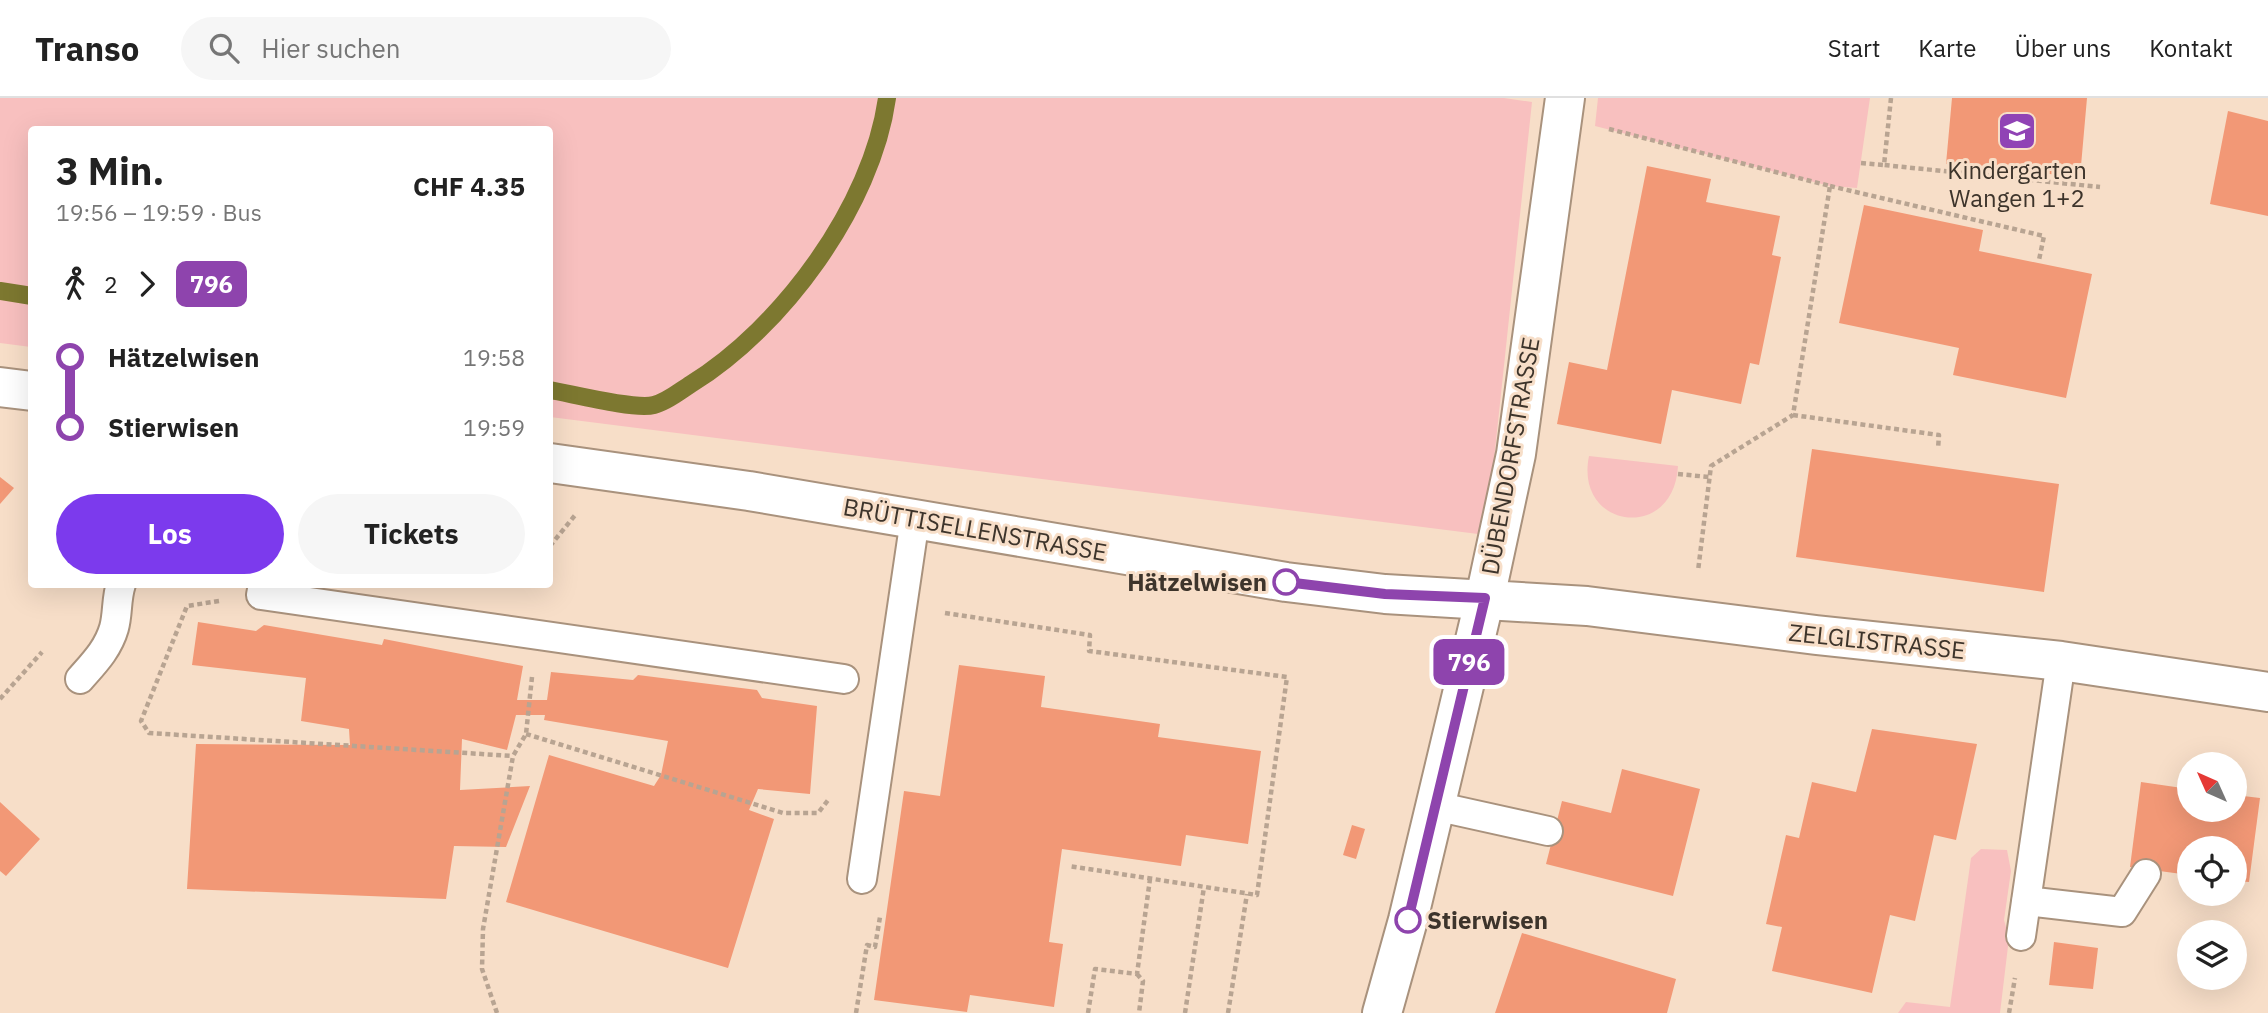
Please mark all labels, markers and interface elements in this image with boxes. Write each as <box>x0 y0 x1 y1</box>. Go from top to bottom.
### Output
search box <box>181 17 671 80</box>
text: Transo <box>35 27 139 70</box>
icon: search <box>205 29 243 67</box>
text: Hier suchen <box>261 31 401 65</box>
text: Start <box>1828 32 1880 64</box>
text: Karte <box>1918 32 1976 64</box>
text: Über uns <box>2014 32 2111 64</box>
text: Kontakt <box>2149 32 2233 64</box>
school or university icon: Kindergarten Wangen 1+2 <box>1996 110 2038 152</box>
text: 3 Min. <box>56 146 164 195</box>
place label: Kindergarten Wangen 1+2 <box>1947 154 2087 214</box>
text: CHF 4.35 <box>413 169 525 203</box>
text: 19:56 – 19:59 · Bus <box>56 197 262 227</box>
icon: walk <box>56 265 94 303</box>
icon: forward <box>128 265 166 303</box>
text: 796 <box>190 268 233 300</box>
text: 2 <box>104 269 118 299</box>
street label: DÜBENDORFSTRASSE <box>1473 335 1547 577</box>
text: Hätzelwisen <box>108 340 259 374</box>
text: 19:58 <box>463 342 525 372</box>
text: Stierwisen <box>108 410 239 444</box>
text: 19:59 <box>463 412 525 442</box>
street label: BRÜTTISELLENSTRASSE <box>841 490 1109 568</box>
button: Los <box>56 494 284 574</box>
button: Tickets <box>298 494 525 574</box>
place label: Hätzelwisen <box>1127 566 1267 598</box>
marker: Hätzelwisen <box>1273 569 1299 595</box>
street label: ZELGLISTRASSE <box>1787 616 1967 666</box>
line badge: 796 <box>1429 639 1509 685</box>
text: 796 <box>1447 646 1491 678</box>
north arrow <box>2177 752 2247 822</box>
map controls <box>2177 752 2247 990</box>
button: locate <box>2177 836 2247 906</box>
place label: Stierwisen <box>1427 904 1548 936</box>
marker: Stierwisen <box>1395 907 1421 933</box>
button: layers <box>2177 920 2247 990</box>

